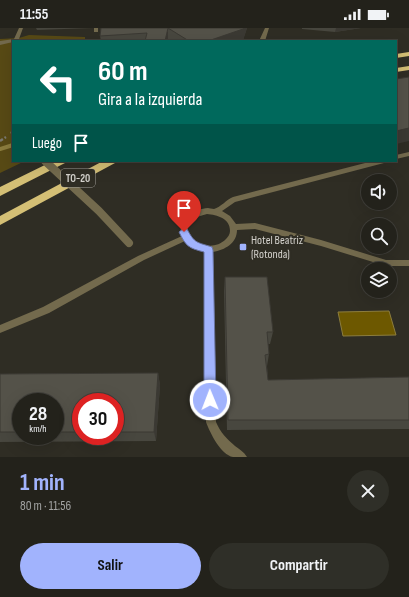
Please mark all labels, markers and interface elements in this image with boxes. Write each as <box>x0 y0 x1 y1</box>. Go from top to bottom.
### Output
text: 11:55 <box>20 5 48 24</box>
text: 60 m <box>98 55 147 88</box>
icon: left <box>32 56 84 108</box>
text: Gira a la izquierda <box>98 89 202 110</box>
icon: arrive <box>70 132 92 154</box>
text: Luego <box>32 134 62 153</box>
road number: TO-20 <box>61 169 95 187</box>
map controls <box>361 174 397 298</box>
button: sound <box>361 174 397 210</box>
pin <box>167 191 201 232</box>
icon: arrive <box>173 197 195 219</box>
button: search <box>361 218 397 254</box>
place label: Hotel Beatriz (Rotonda) <box>251 233 304 262</box>
marker: Hotel Beatriz (Rotonda) <box>238 242 248 252</box>
button: layers <box>361 262 397 298</box>
position arrow <box>189 379 231 421</box>
speed limit sign: 30 <box>72 393 124 445</box>
text: 28 <box>29 402 47 426</box>
text: km/h <box>29 423 47 435</box>
text: 1 min <box>20 468 65 497</box>
button: close <box>347 470 389 512</box>
text: 80 m · 11:56 <box>20 498 71 514</box>
button: Salir <box>20 543 201 589</box>
button: Compartir <box>209 543 389 589</box>

